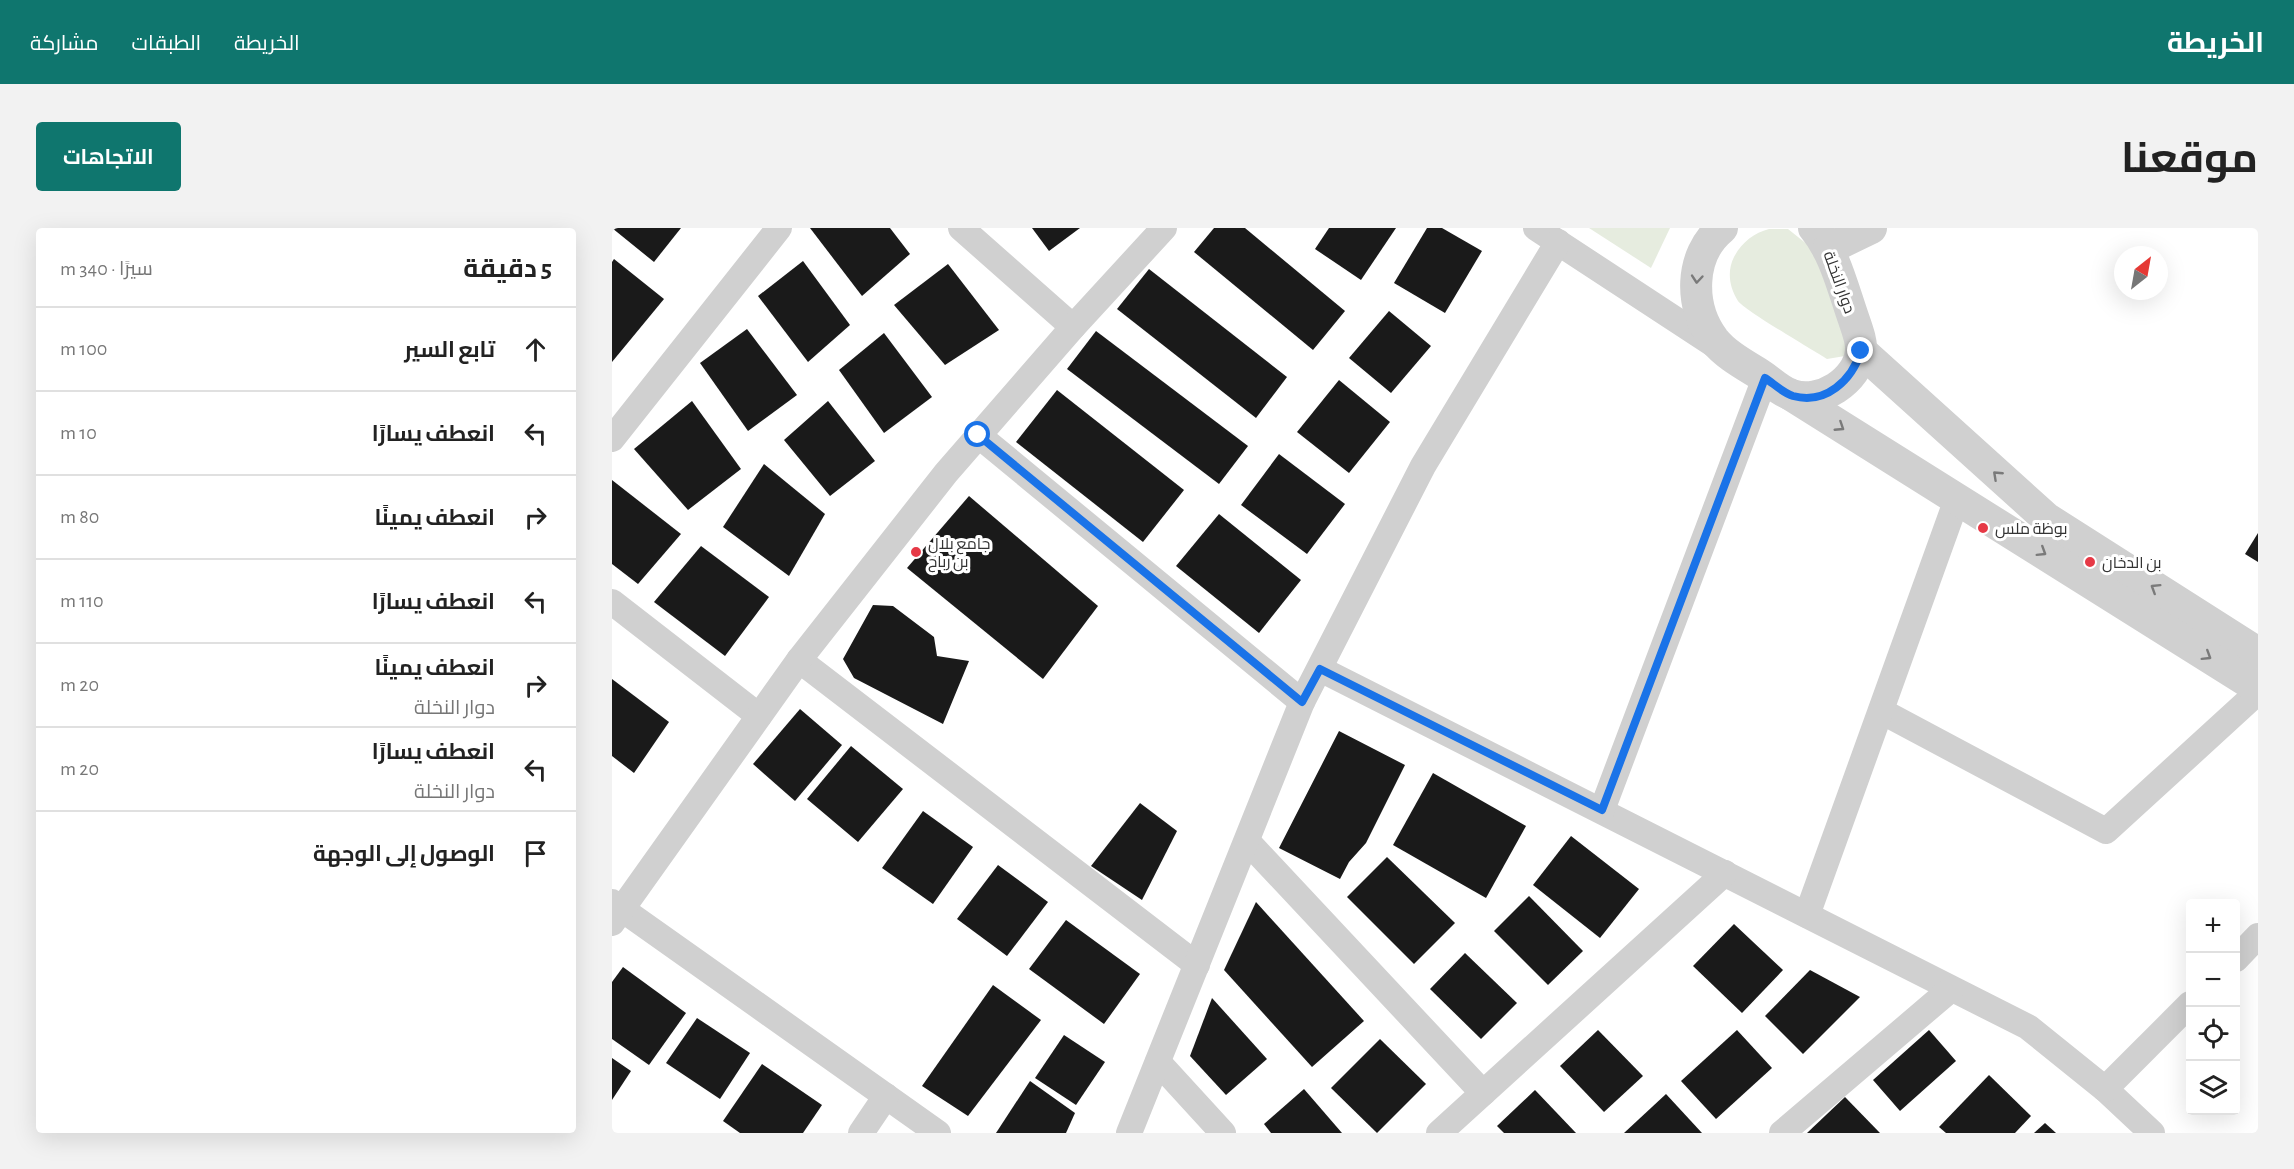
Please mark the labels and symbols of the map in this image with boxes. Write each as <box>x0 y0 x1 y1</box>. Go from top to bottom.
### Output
north arrow <box>2114 246 2168 300</box>
street label: دوار النخلة <box>1820 249 1858 316</box>
one-way arrow <box>1691 274 1704 283</box>
route end <box>1847 337 1873 363</box>
one-way arrow <box>1834 420 1845 431</box>
route start <box>964 421 990 447</box>
one-way arrow <box>1993 471 2003 482</box>
marker: بوظة ملس <box>1976 521 1990 535</box>
place label: بوظة ملس <box>1995 521 2067 539</box>
place label: جامع بلال بن رباح <box>928 536 990 573</box>
marker: جامع بلال بن رباح <box>909 545 923 559</box>
one-way arrow <box>2035 545 2046 556</box>
marker: بن الدخان <box>2083 555 2097 569</box>
place label: بن الدخان <box>2102 555 2162 573</box>
one-way arrow <box>2151 584 2161 596</box>
one-way arrow <box>2200 649 2211 660</box>

